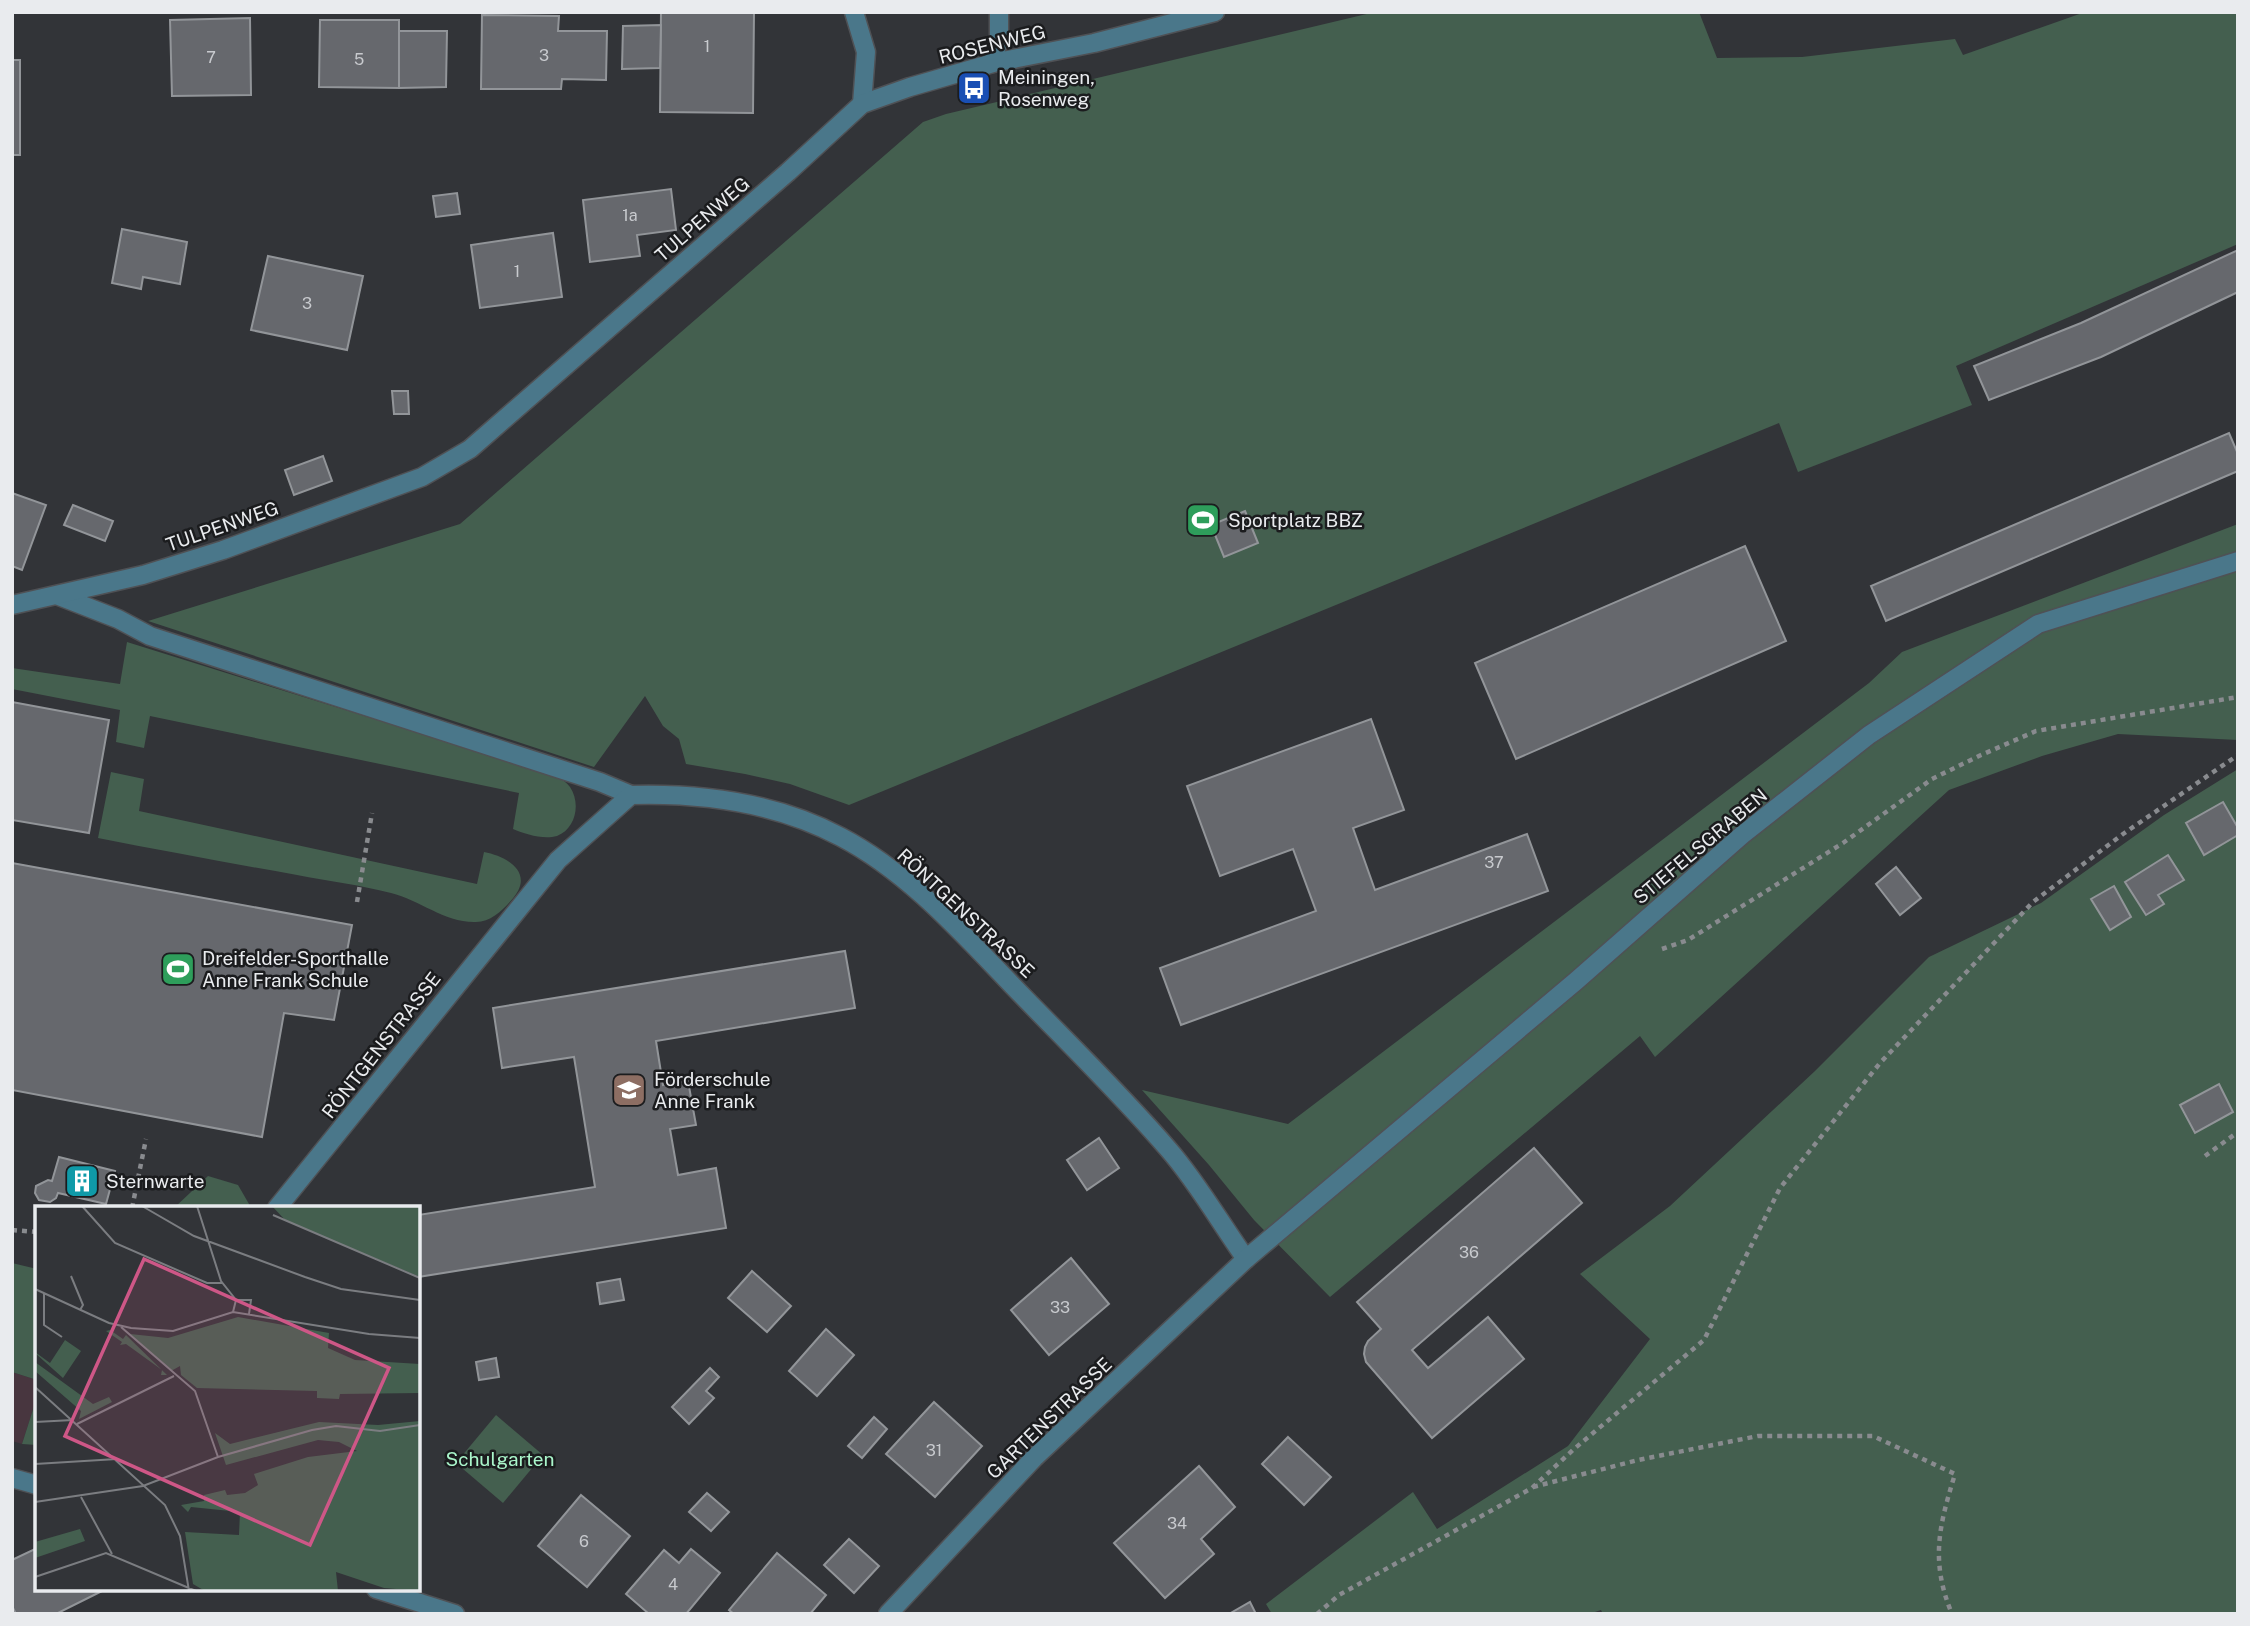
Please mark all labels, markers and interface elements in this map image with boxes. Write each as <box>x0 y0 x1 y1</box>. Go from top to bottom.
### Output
street label: ROSENWEG <box>936 20 1048 68</box>
house number: 1 <box>704 37 710 56</box>
house number: 3 <box>539 46 549 65</box>
house number: 7 <box>206 48 216 67</box>
house number: 5 <box>354 50 364 69</box>
place label: Meiningen, Rosenweg <box>998 66 1095 110</box>
bus stop icon: Meiningen, Rosenweg <box>955 69 993 107</box>
street label: TULPENWEG <box>650 172 754 266</box>
house number: 1a <box>622 206 638 225</box>
house number: 1 <box>514 262 520 281</box>
house number: 3 <box>302 294 312 313</box>
street label: TULPENWEG <box>163 496 281 556</box>
sports icon: Sportplatz BBZ <box>1184 501 1222 539</box>
place label: Sportplatz BBZ <box>1228 509 1363 531</box>
street label: STIEFELSGRABEN <box>1629 784 1771 908</box>
street label: RÖNTGENSTRASSE <box>893 844 1039 982</box>
house number: 37 <box>1484 853 1504 872</box>
place label: Dreifelder-Sporthalle Anne Frank Schule <box>202 947 389 991</box>
sports icon: Dreifelder-Sporthalle Anne Frank Schule <box>159 950 197 988</box>
street label: RÖNTGENSTRASSE <box>317 968 445 1122</box>
place label: Förderschule Anne Frank <box>654 1068 770 1112</box>
school or university icon: Förderschule Anne Frank <box>610 1071 648 1109</box>
building icon: Sternwarte <box>63 1162 101 1200</box>
place label: Sternwarte <box>106 1170 204 1192</box>
inset map <box>35 1206 420 1591</box>
house number: 36 <box>1459 1243 1479 1262</box>
house number: 33 <box>1050 1298 1070 1317</box>
street label: GARTENSTRASSE <box>982 1353 1116 1483</box>
house number: 31 <box>926 1441 942 1460</box>
park label: Schulgarten <box>445 1448 555 1470</box>
house number: 34 <box>1167 1514 1187 1533</box>
house number: 6 <box>579 1532 589 1551</box>
house number: 4 <box>668 1575 678 1594</box>

